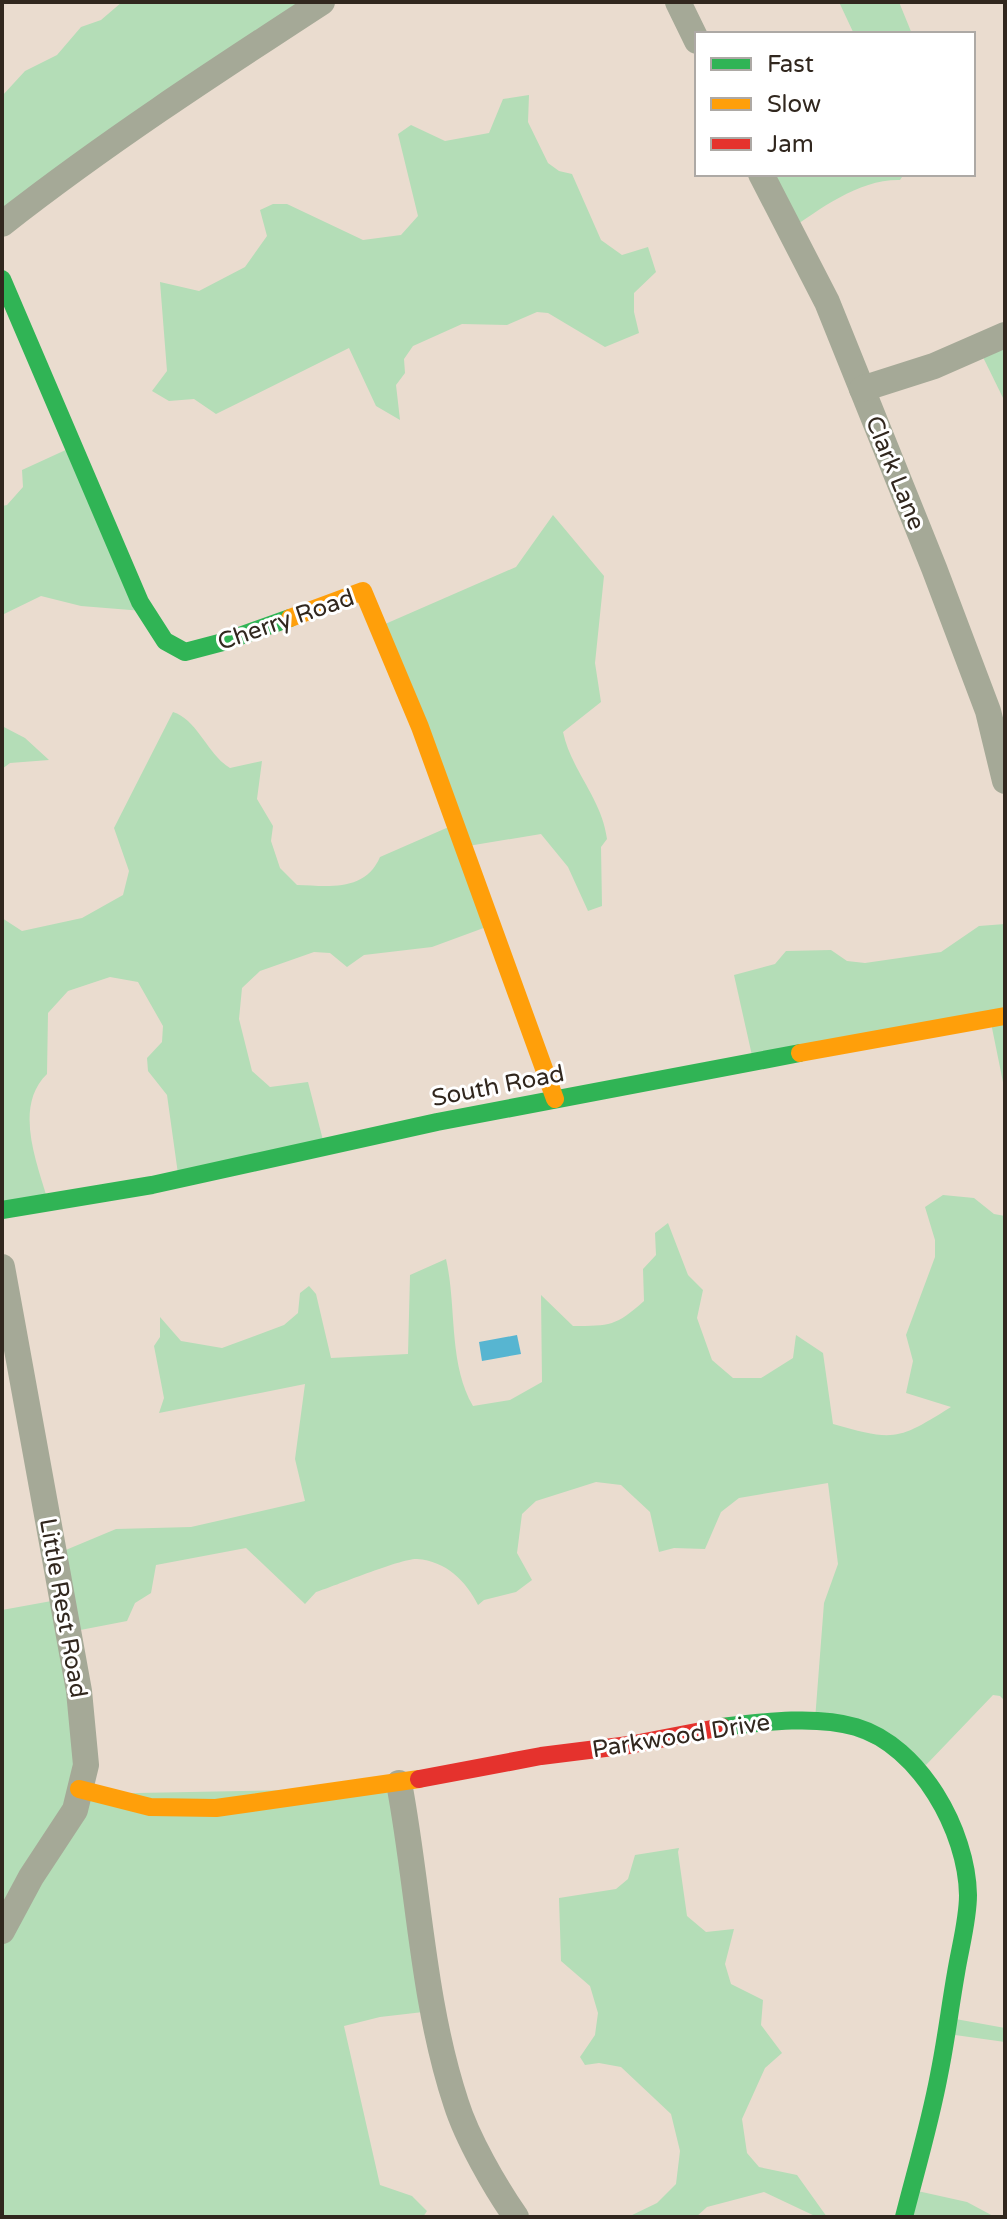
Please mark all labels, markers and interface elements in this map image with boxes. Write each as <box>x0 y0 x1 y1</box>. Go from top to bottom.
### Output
legend <box>695 32 975 176</box>
text: Fast <box>767 50 814 79</box>
text: Slow <box>767 90 821 119</box>
text: Jam <box>767 130 814 159</box>
street label: Clark Lane <box>859 412 931 534</box>
street label: Cherry Road <box>214 583 358 657</box>
street label: South Road <box>429 1059 567 1113</box>
street label: Little Rest Road <box>33 1516 93 1700</box>
street label: Parkwood Drive <box>590 1708 772 1764</box>

